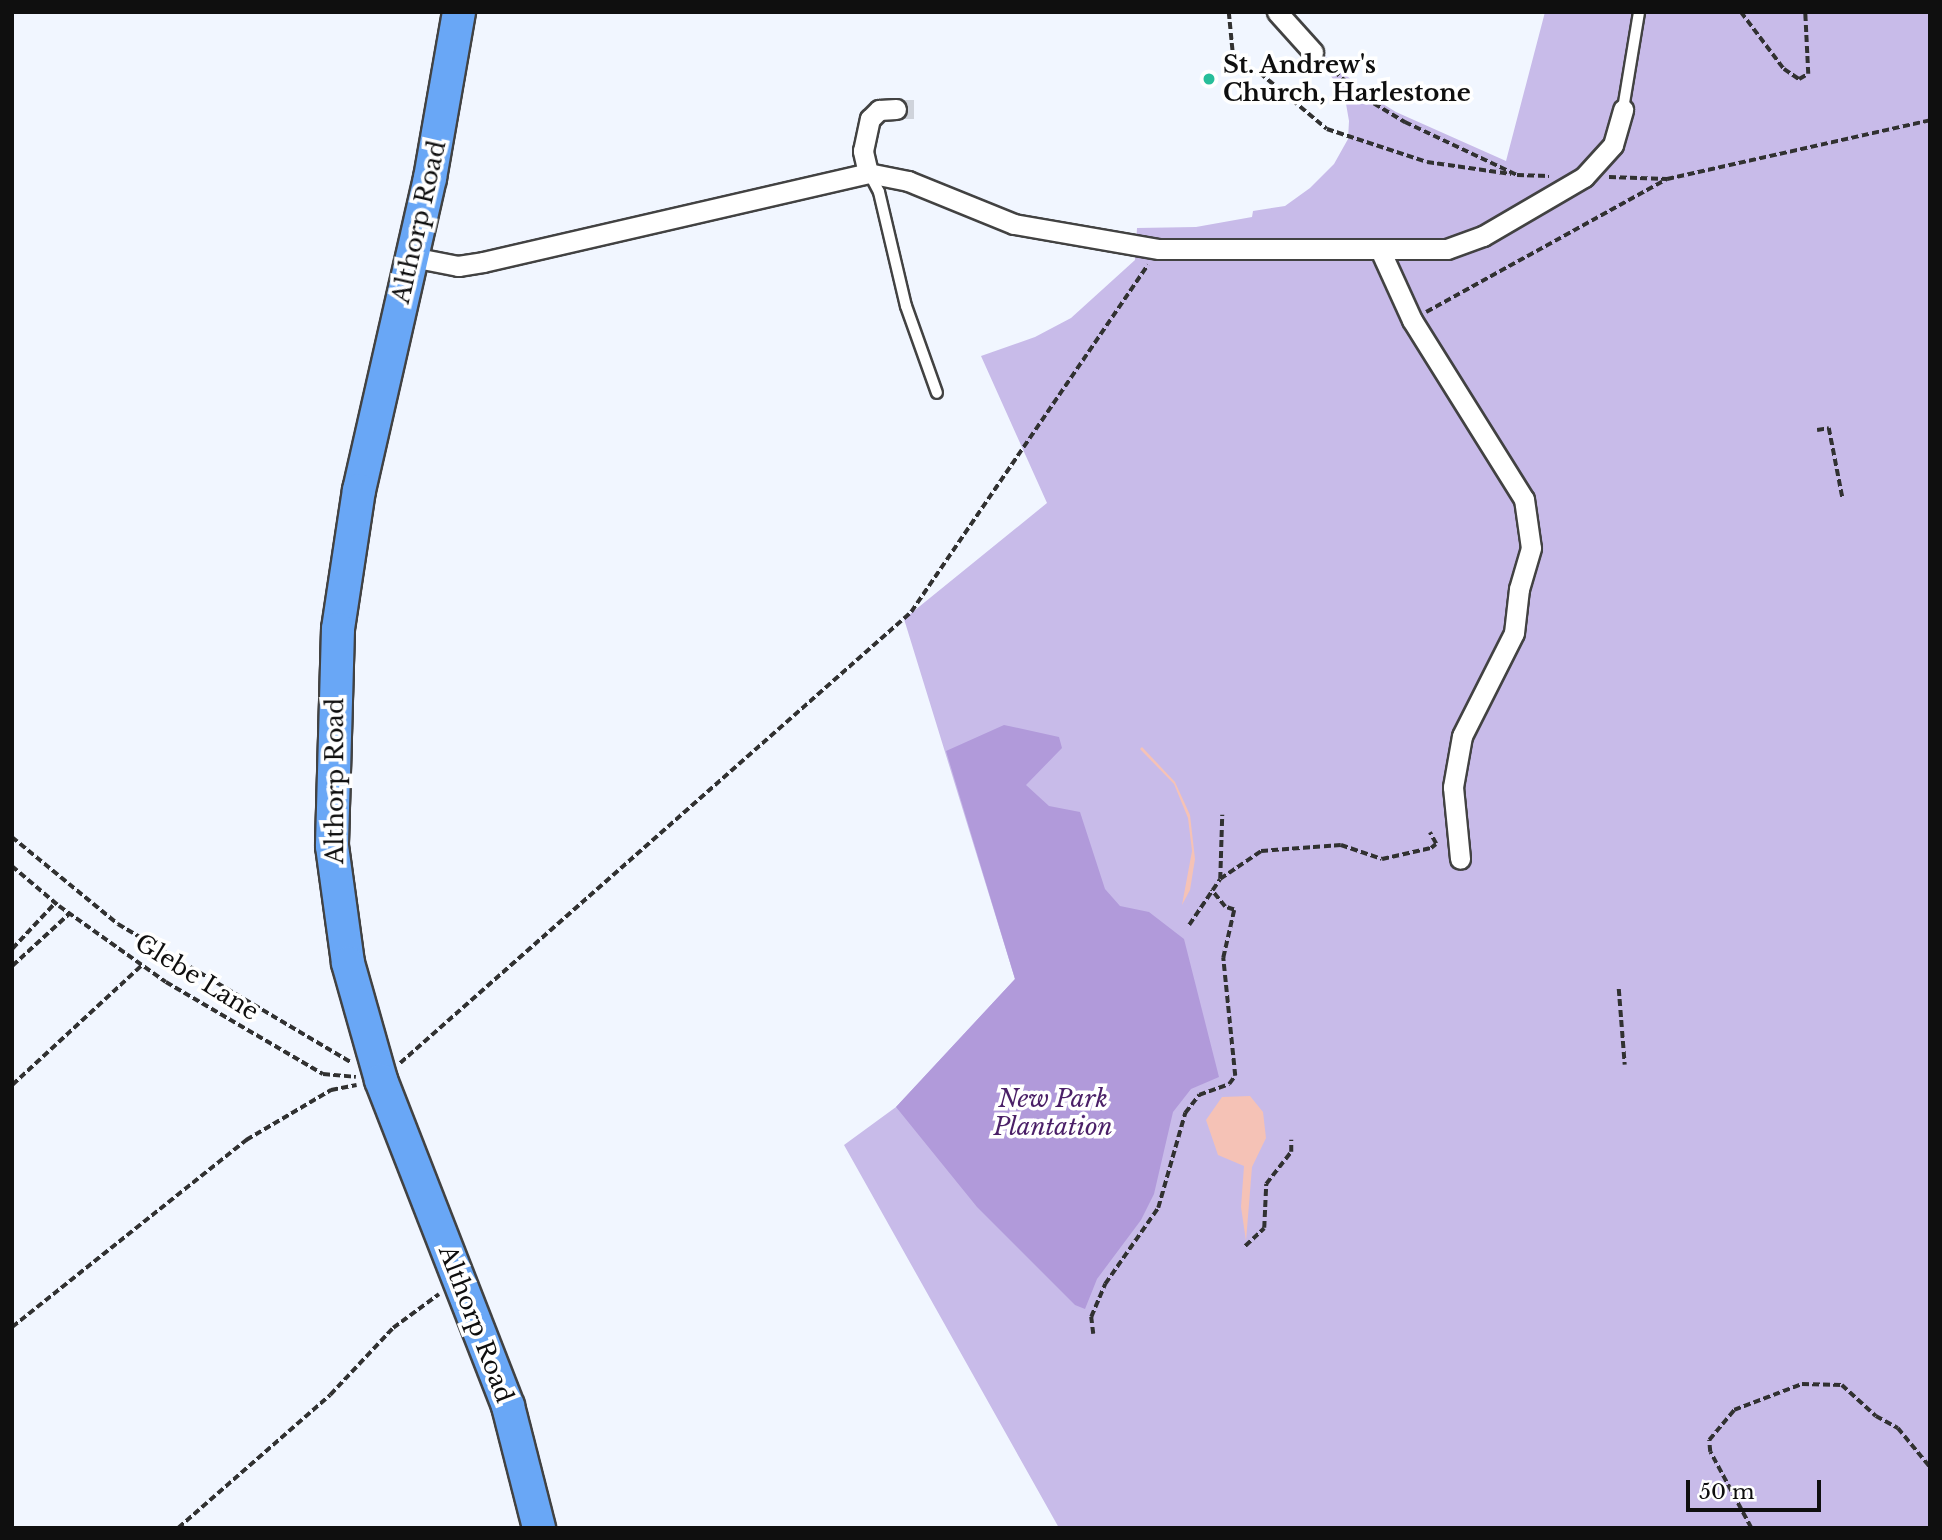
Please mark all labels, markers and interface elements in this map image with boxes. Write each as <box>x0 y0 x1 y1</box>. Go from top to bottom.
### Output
place label: St. Andrew's Church, Harlestone <box>1223 51 1471 107</box>
marker: St. Andrew's Church, Harlestone <box>1201 71 1217 87</box>
street label: Althorp Road <box>386 138 452 306</box>
street label: Althorp Road <box>321 698 349 864</box>
street label: Glebe Lane <box>130 928 264 1026</box>
park label: New Park Plantation <box>993 1085 1113 1141</box>
street label: Althorp Road <box>433 1241 519 1407</box>
scale bar <box>1690 1466 1825 1510</box>
text: 50 m <box>1699 1479 1754 1505</box>

